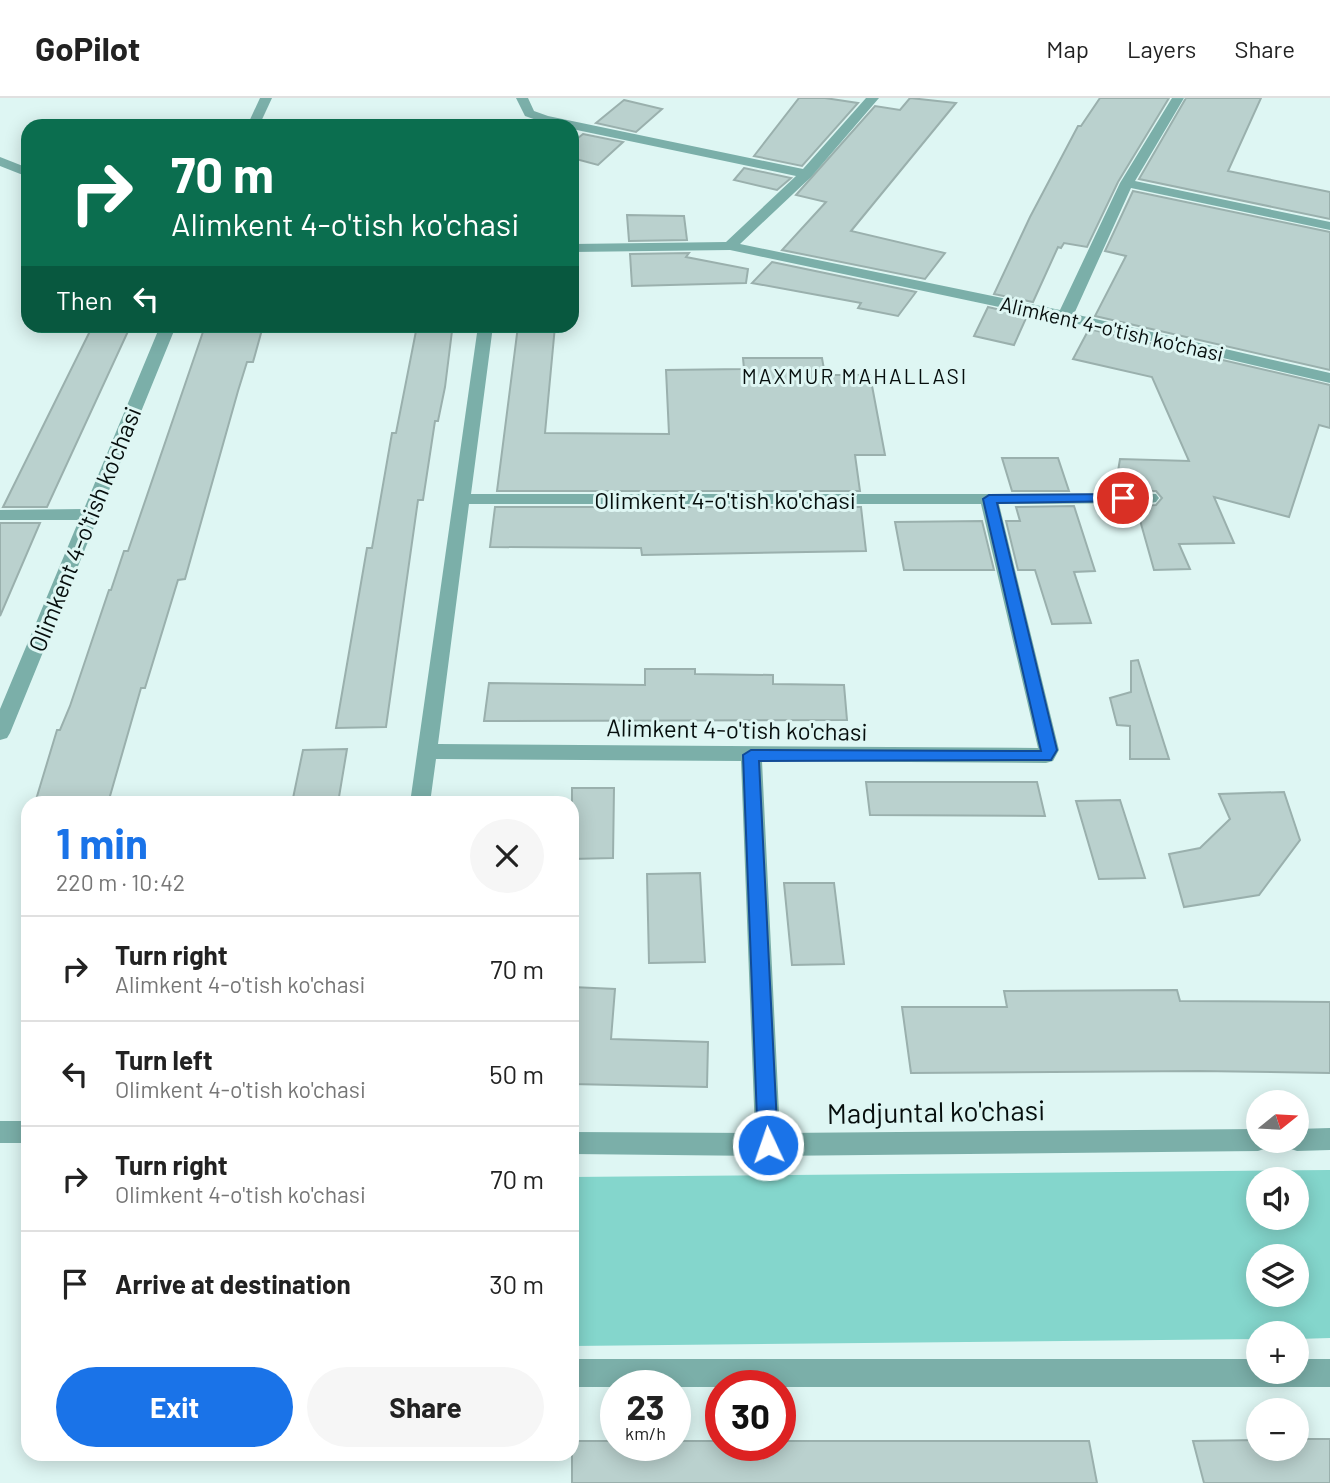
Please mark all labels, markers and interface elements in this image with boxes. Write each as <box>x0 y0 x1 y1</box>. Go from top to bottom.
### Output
text: GoPilot <box>35 28 140 68</box>
text: Map <box>1046 34 1089 63</box>
text: Layers <box>1127 34 1196 63</box>
text: Share <box>1234 34 1295 63</box>
text: 70 m <box>171 144 274 203</box>
icon: right <box>56 147 147 238</box>
text: Alimkent 4-o'tish ko'chasi <box>171 204 519 242</box>
icon: left <box>127 280 165 318</box>
text: Then <box>56 284 113 315</box>
street label: Alimkent 4-o'tish ko'chasi <box>998 290 1226 366</box>
district label: MAXMUR MAHALLASI <box>742 363 968 388</box>
street label: Olimkent 4-o'tish ko'chasi <box>22 402 146 656</box>
pin <box>1093 468 1153 528</box>
icon: arrive <box>1104 479 1142 517</box>
street label: Olimkent 4-o'tish ko'chasi <box>594 485 856 514</box>
street label: Alimkent 4-o'tish ko'chasi <box>606 712 868 746</box>
text: 1 min <box>56 817 148 867</box>
button: close <box>470 819 544 893</box>
text: 220 m · 10:42 <box>56 868 185 896</box>
text: Turn right <box>115 939 228 970</box>
icon: right <box>56 950 94 988</box>
text: 70 m <box>490 953 544 984</box>
text: Alimkent 4-o'tish ko'chasi <box>115 970 365 998</box>
text: Turn left <box>115 1044 213 1075</box>
icon: left <box>56 1055 94 1093</box>
text: 50 m <box>489 1058 544 1089</box>
text: Olimkent 4-o'tish ko'chasi <box>115 1075 366 1103</box>
north arrow <box>1246 1090 1309 1153</box>
map controls <box>1246 1090 1309 1461</box>
street label: Madjuntal ko'chasi <box>827 1092 1045 1130</box>
position arrow <box>731 1108 805 1182</box>
text: Turn right <box>115 1149 228 1180</box>
icon: right <box>56 1160 94 1198</box>
text: 70 m <box>490 1163 544 1194</box>
button: sound <box>1246 1167 1309 1230</box>
text: Olimkent 4-o'tish ko'chasi <box>115 1180 366 1208</box>
button: layers <box>1246 1244 1309 1307</box>
icon: arrive <box>56 1265 94 1303</box>
text: Arrive at destination <box>115 1268 351 1299</box>
text: 30 m <box>489 1268 544 1299</box>
button: + <box>1246 1321 1309 1384</box>
button: Exit <box>56 1367 293 1447</box>
button: Share <box>307 1367 544 1447</box>
speed limit sign: 30 <box>705 1370 796 1461</box>
text: 23 <box>626 1385 665 1427</box>
button: − <box>1246 1398 1309 1461</box>
text: km/h <box>625 1422 666 1444</box>

